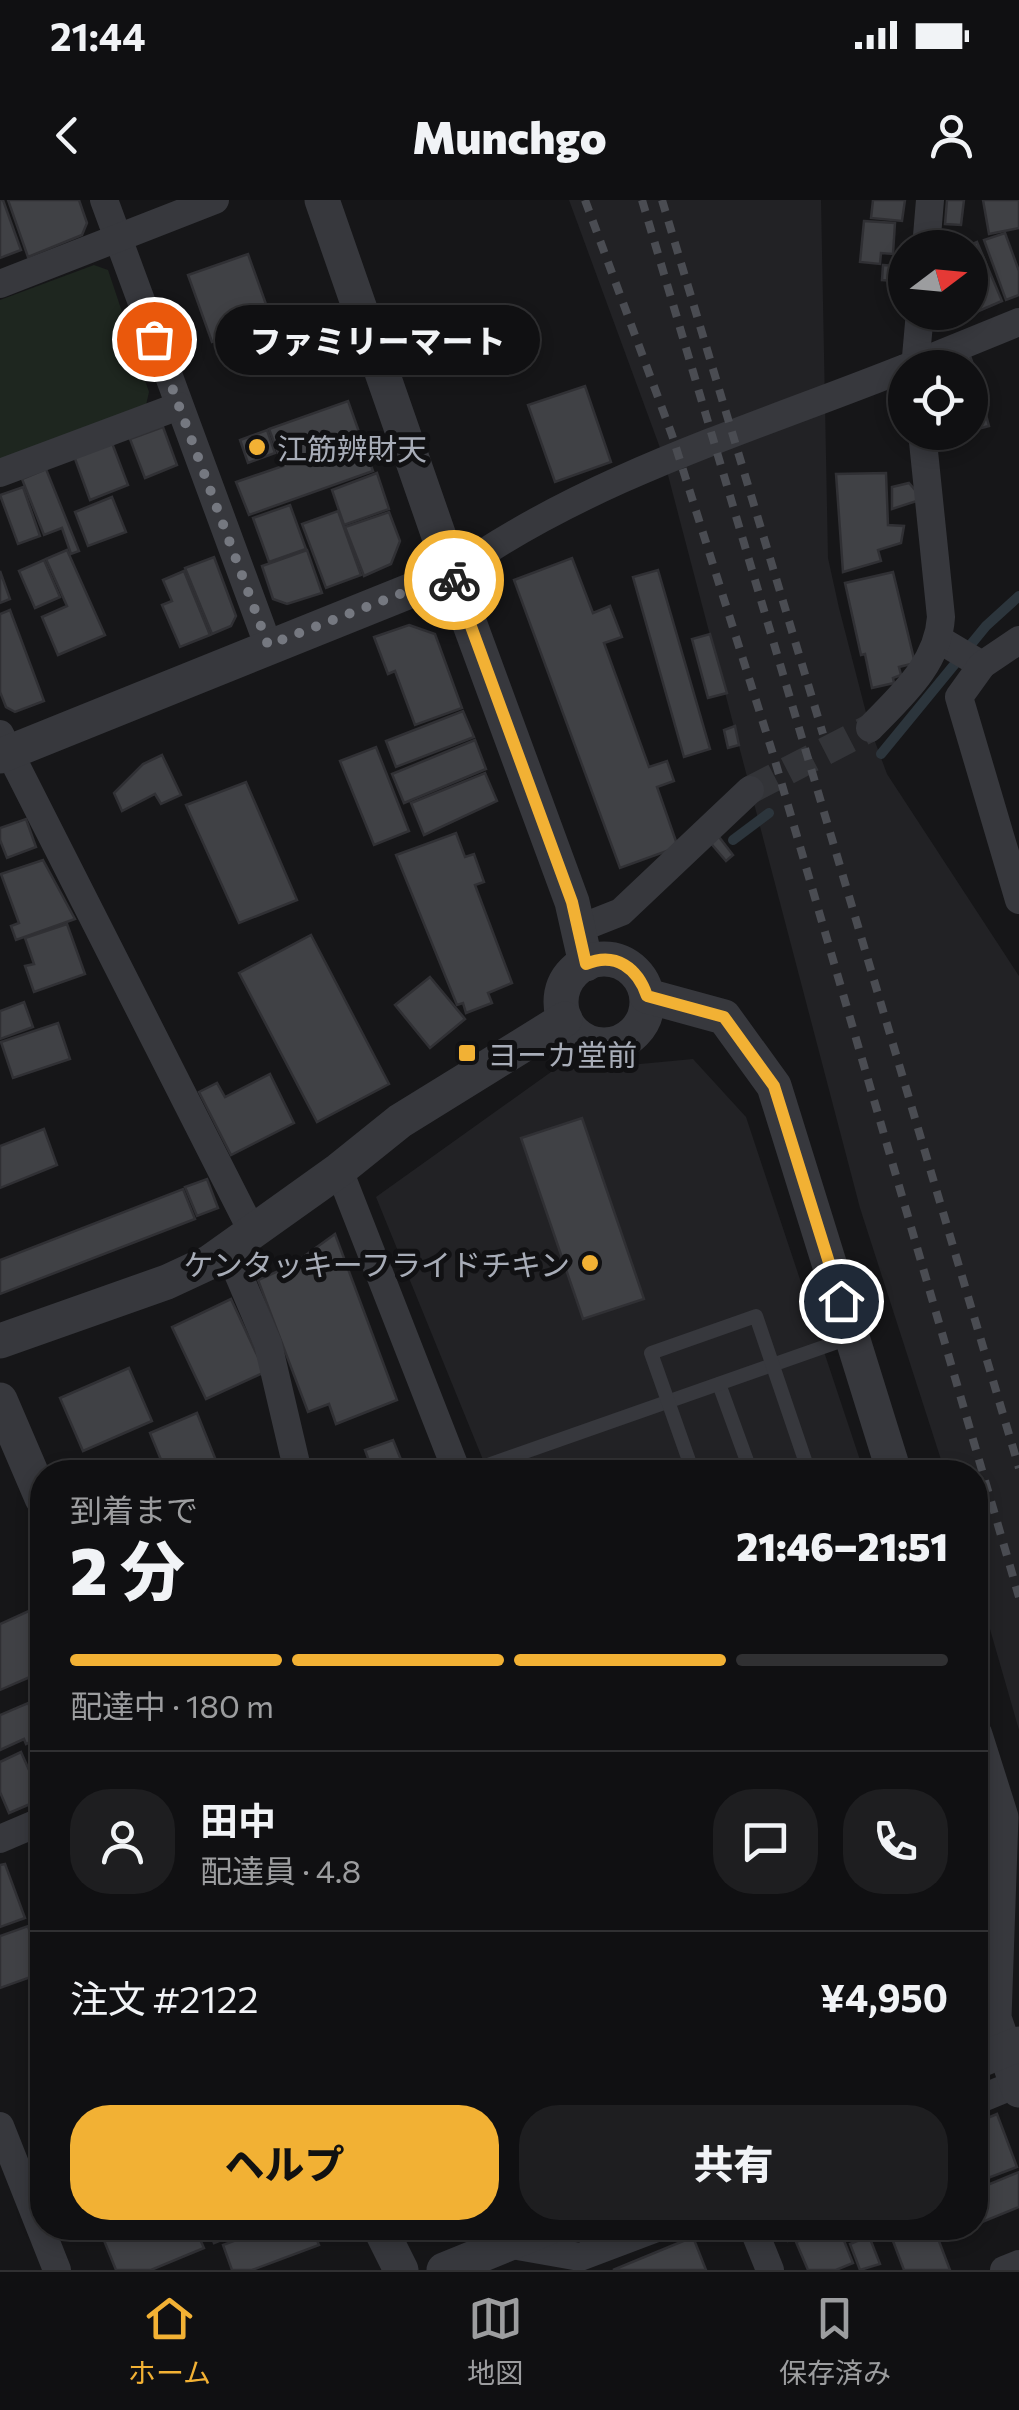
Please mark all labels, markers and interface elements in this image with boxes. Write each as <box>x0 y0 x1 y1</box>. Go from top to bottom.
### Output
text: 21:44 <box>50 12 146 59</box>
icon: back <box>40 108 95 163</box>
text: Munchgo <box>412 108 607 163</box>
icon: person <box>924 108 979 163</box>
north arrow <box>888 230 988 330</box>
map controls <box>888 230 988 450</box>
pin <box>112 297 197 382</box>
callout: ファミリーマート <box>214 304 539 374</box>
icon: bag <box>127 312 182 367</box>
text: ファミリーマート <box>249 320 506 360</box>
button: locate <box>888 350 988 450</box>
place label: 江筋辨財天 <box>277 429 427 466</box>
marker: 江筋辨財天 <box>246 436 268 458</box>
courier <box>404 530 504 630</box>
icon: bike <box>427 553 482 608</box>
place label: ヨーカ堂前 <box>487 1035 637 1072</box>
marker: ヨーカ堂前 <box>456 1042 478 1064</box>
place label: ケンタッキーフライドチキン <box>184 1245 570 1282</box>
marker: ケンタッキーフライドチキン <box>579 1252 601 1274</box>
pin <box>799 1259 884 1344</box>
icon: home <box>814 1274 869 1329</box>
text: 到着まで <box>70 1489 198 1529</box>
text: 21:46–21:51 <box>736 1522 948 1569</box>
text: 2 分 <box>70 1529 185 1608</box>
text: 配達中 · 180 m <box>70 1685 274 1725</box>
button: person <box>70 1789 175 1894</box>
button: chat <box>713 1789 818 1894</box>
button: phone <box>843 1789 948 1894</box>
text: 田中 <box>200 1796 276 1843</box>
text: 配達員 · 4.8 <box>200 1850 361 1890</box>
text: ¥4,950 <box>820 1973 948 2020</box>
text: 注文 #2122 <box>70 1974 259 2021</box>
button: ヘルプ <box>70 2105 499 2220</box>
button: 共有 <box>519 2105 948 2220</box>
tab: ホーム <box>128 2291 211 2391</box>
tab: 地図 <box>467 2291 523 2391</box>
tab: 保存済み <box>779 2291 891 2391</box>

